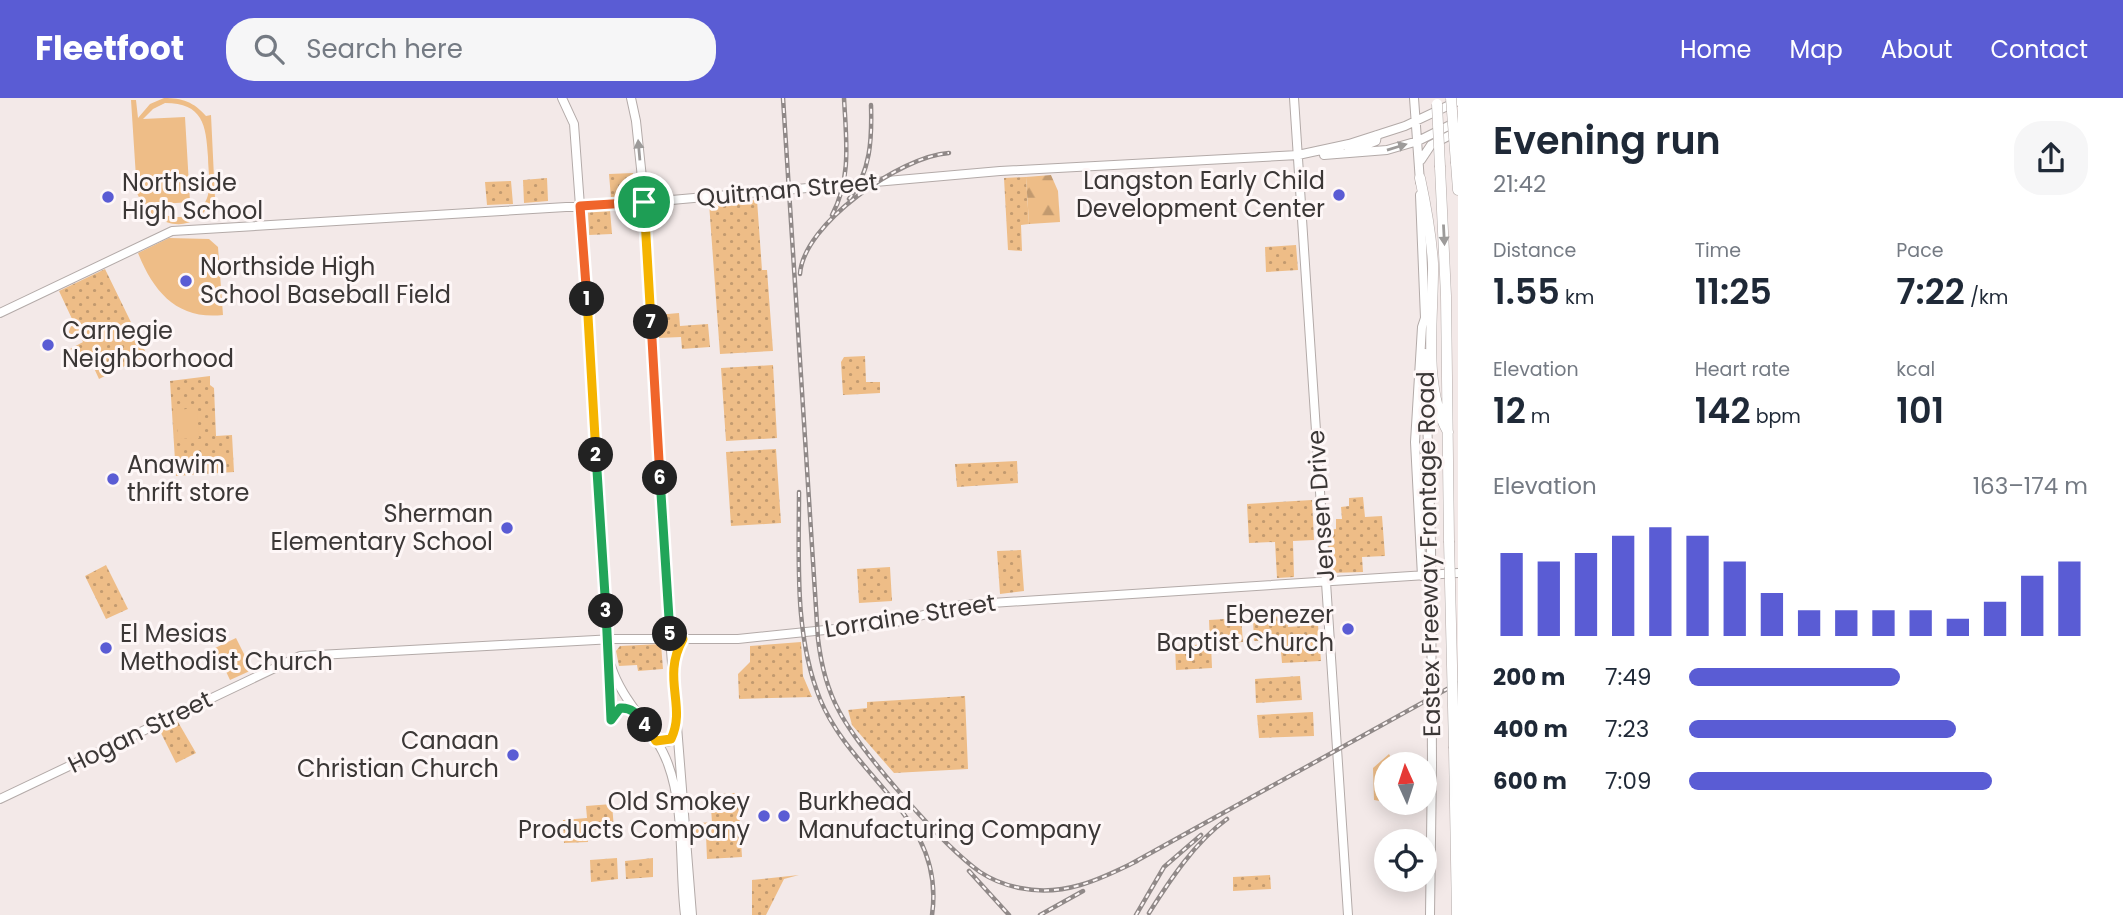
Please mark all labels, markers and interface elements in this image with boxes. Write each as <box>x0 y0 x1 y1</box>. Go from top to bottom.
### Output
search box <box>226 18 716 81</box>
text: Fleetfoot <box>35 25 184 72</box>
icon: search <box>250 30 288 68</box>
text: Search here <box>306 31 463 67</box>
text: Home <box>1680 33 1752 66</box>
text: Map <box>1790 33 1843 66</box>
text: About <box>1881 33 1952 66</box>
text: Contact <box>1990 33 2088 66</box>
text: Evening run <box>1493 114 1721 167</box>
button: share <box>2014 121 2088 195</box>
one-way arrow <box>633 139 644 161</box>
one-way arrow <box>1387 142 1408 152</box>
place label: Langston Early Child Development Center <box>1076 164 1325 225</box>
street label: Quitman Street <box>695 165 879 214</box>
place label: Northside High School <box>122 166 263 227</box>
text: 21:42 <box>1493 168 1546 200</box>
pin <box>614 172 674 232</box>
icon: arrive <box>625 183 663 221</box>
marker: Langston Early Child Development Center <box>1331 187 1347 203</box>
marker: Northside High School <box>100 189 116 205</box>
one-way arrow <box>1438 225 1449 247</box>
text: Distance <box>1493 237 1576 264</box>
text: Time <box>1695 237 1741 264</box>
text: Pace <box>1896 237 1944 264</box>
place label: Northside High School Baseball Field <box>200 250 451 311</box>
text: 1.55 <box>1493 267 1560 316</box>
text: 11:25 <box>1695 267 1772 316</box>
text: 7:22 <box>1896 267 1965 316</box>
marker: Northside High School Baseball Field <box>178 273 194 289</box>
pin: 1 <box>570 282 604 316</box>
text: km <box>1560 284 1594 311</box>
text: /km <box>1965 284 2008 311</box>
text: 1 <box>583 285 590 312</box>
pin: 7 <box>634 304 668 340</box>
text: 7 <box>645 308 656 335</box>
place label: Carnegie Neighborhood <box>62 314 234 375</box>
marker: Carnegie Neighborhood <box>40 337 56 353</box>
text: Elevation <box>1493 356 1579 383</box>
text: Heart rate <box>1695 356 1790 383</box>
text: kcal <box>1896 356 1935 383</box>
street label: Eastex Freeway Frontage Road <box>1409 371 1448 737</box>
text: 12 <box>1493 386 1526 435</box>
text: 142 <box>1695 386 1751 435</box>
text: 101 <box>1896 386 1944 435</box>
text: m <box>1526 403 1550 430</box>
text: bpm <box>1751 403 1801 430</box>
street label: Jensen Drive <box>1299 429 1342 583</box>
pin: 2 <box>578 438 614 472</box>
text: 2 <box>590 441 601 468</box>
place label: Anawim thrift store <box>127 448 249 509</box>
pin: 6 <box>642 460 678 496</box>
text: 6 <box>653 464 666 491</box>
text: Elevation <box>1493 470 1597 502</box>
text: 163–174 m <box>1973 470 2088 502</box>
marker: Anawim thrift store <box>105 471 121 487</box>
place label: Sherman Elementary School <box>270 497 493 558</box>
marker: Sherman Elementary School <box>499 520 515 536</box>
street label: Lorraine Street <box>822 586 998 645</box>
pin: 3 <box>588 594 624 628</box>
text: 3 <box>600 597 611 624</box>
place label: Ebenezer Baptist Church <box>1156 598 1334 659</box>
pin: 5 <box>652 616 688 652</box>
place label: El Mesias Methodist Church <box>120 617 333 678</box>
text: 5 <box>663 620 676 647</box>
marker: Ebenezer Baptist Church <box>1340 621 1356 637</box>
marker: El Mesias Methodist Church <box>98 640 114 656</box>
text: 200 m <box>1493 661 1565 693</box>
text: 7:49 <box>1605 661 1651 693</box>
street label: Hogan Street <box>62 682 217 781</box>
pin: 4 <box>628 708 662 742</box>
text: 4 <box>638 711 651 738</box>
text: 400 m <box>1493 713 1568 745</box>
text: 7:23 <box>1605 713 1649 745</box>
place label: Canaan Christian Church <box>297 724 499 785</box>
marker: Canaan Christian Church <box>505 747 521 763</box>
north arrow <box>1374 752 1437 816</box>
map controls <box>1374 752 1437 892</box>
text: 600 m <box>1493 765 1567 797</box>
text: 7:09 <box>1605 765 1651 797</box>
place label: Old Smokey Products Company <box>518 785 750 846</box>
place label: Burkhead Manufacturing Company <box>798 785 1102 846</box>
marker: Old Smokey Products Company <box>756 808 772 824</box>
marker: Burkhead Manufacturing Company <box>776 808 792 824</box>
button: locate <box>1374 829 1437 892</box>

